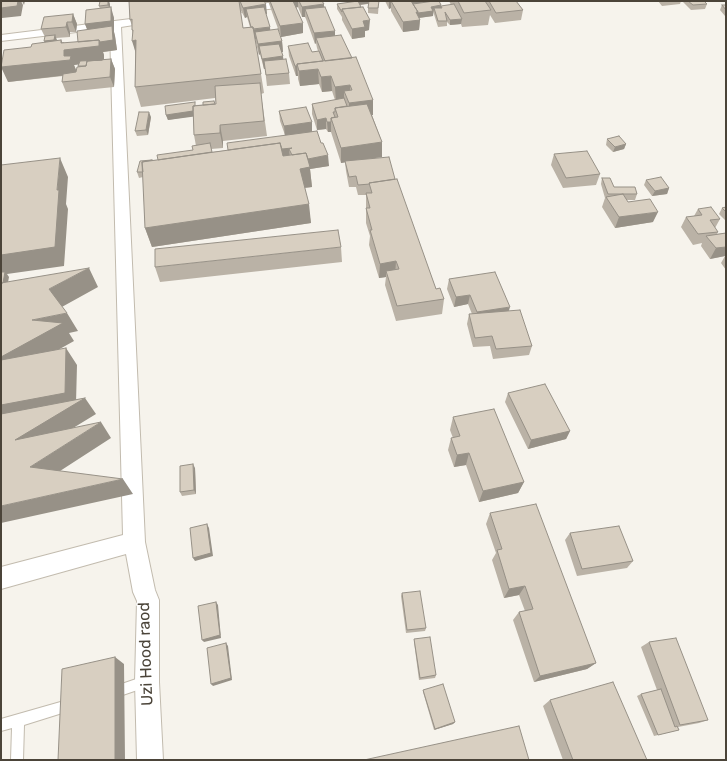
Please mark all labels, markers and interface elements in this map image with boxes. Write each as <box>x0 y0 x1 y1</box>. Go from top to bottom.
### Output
street label: Uzi Hood raod <box>135 602 157 706</box>

